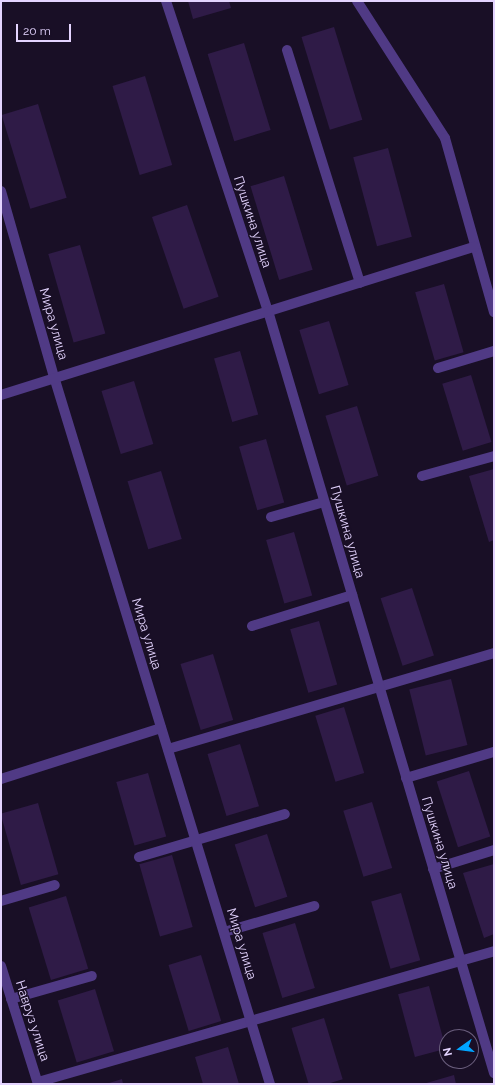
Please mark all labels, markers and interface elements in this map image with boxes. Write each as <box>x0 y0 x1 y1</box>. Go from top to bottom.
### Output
scale bar <box>18 16 73 42</box>
text: 20 m <box>23 24 51 38</box>
street label: Пушкина улица <box>230 174 274 270</box>
street label: Мира улица <box>35 286 71 362</box>
street label: Пушкина улица <box>326 484 368 580</box>
street label: Мира улица <box>128 596 164 672</box>
street label: Пушкина улица <box>418 795 460 891</box>
street label: Мира улица <box>223 906 259 982</box>
street label: Навруз улица <box>12 978 52 1064</box>
north arrow <box>439 1029 479 1069</box>
text: N <box>441 1046 455 1057</box>

